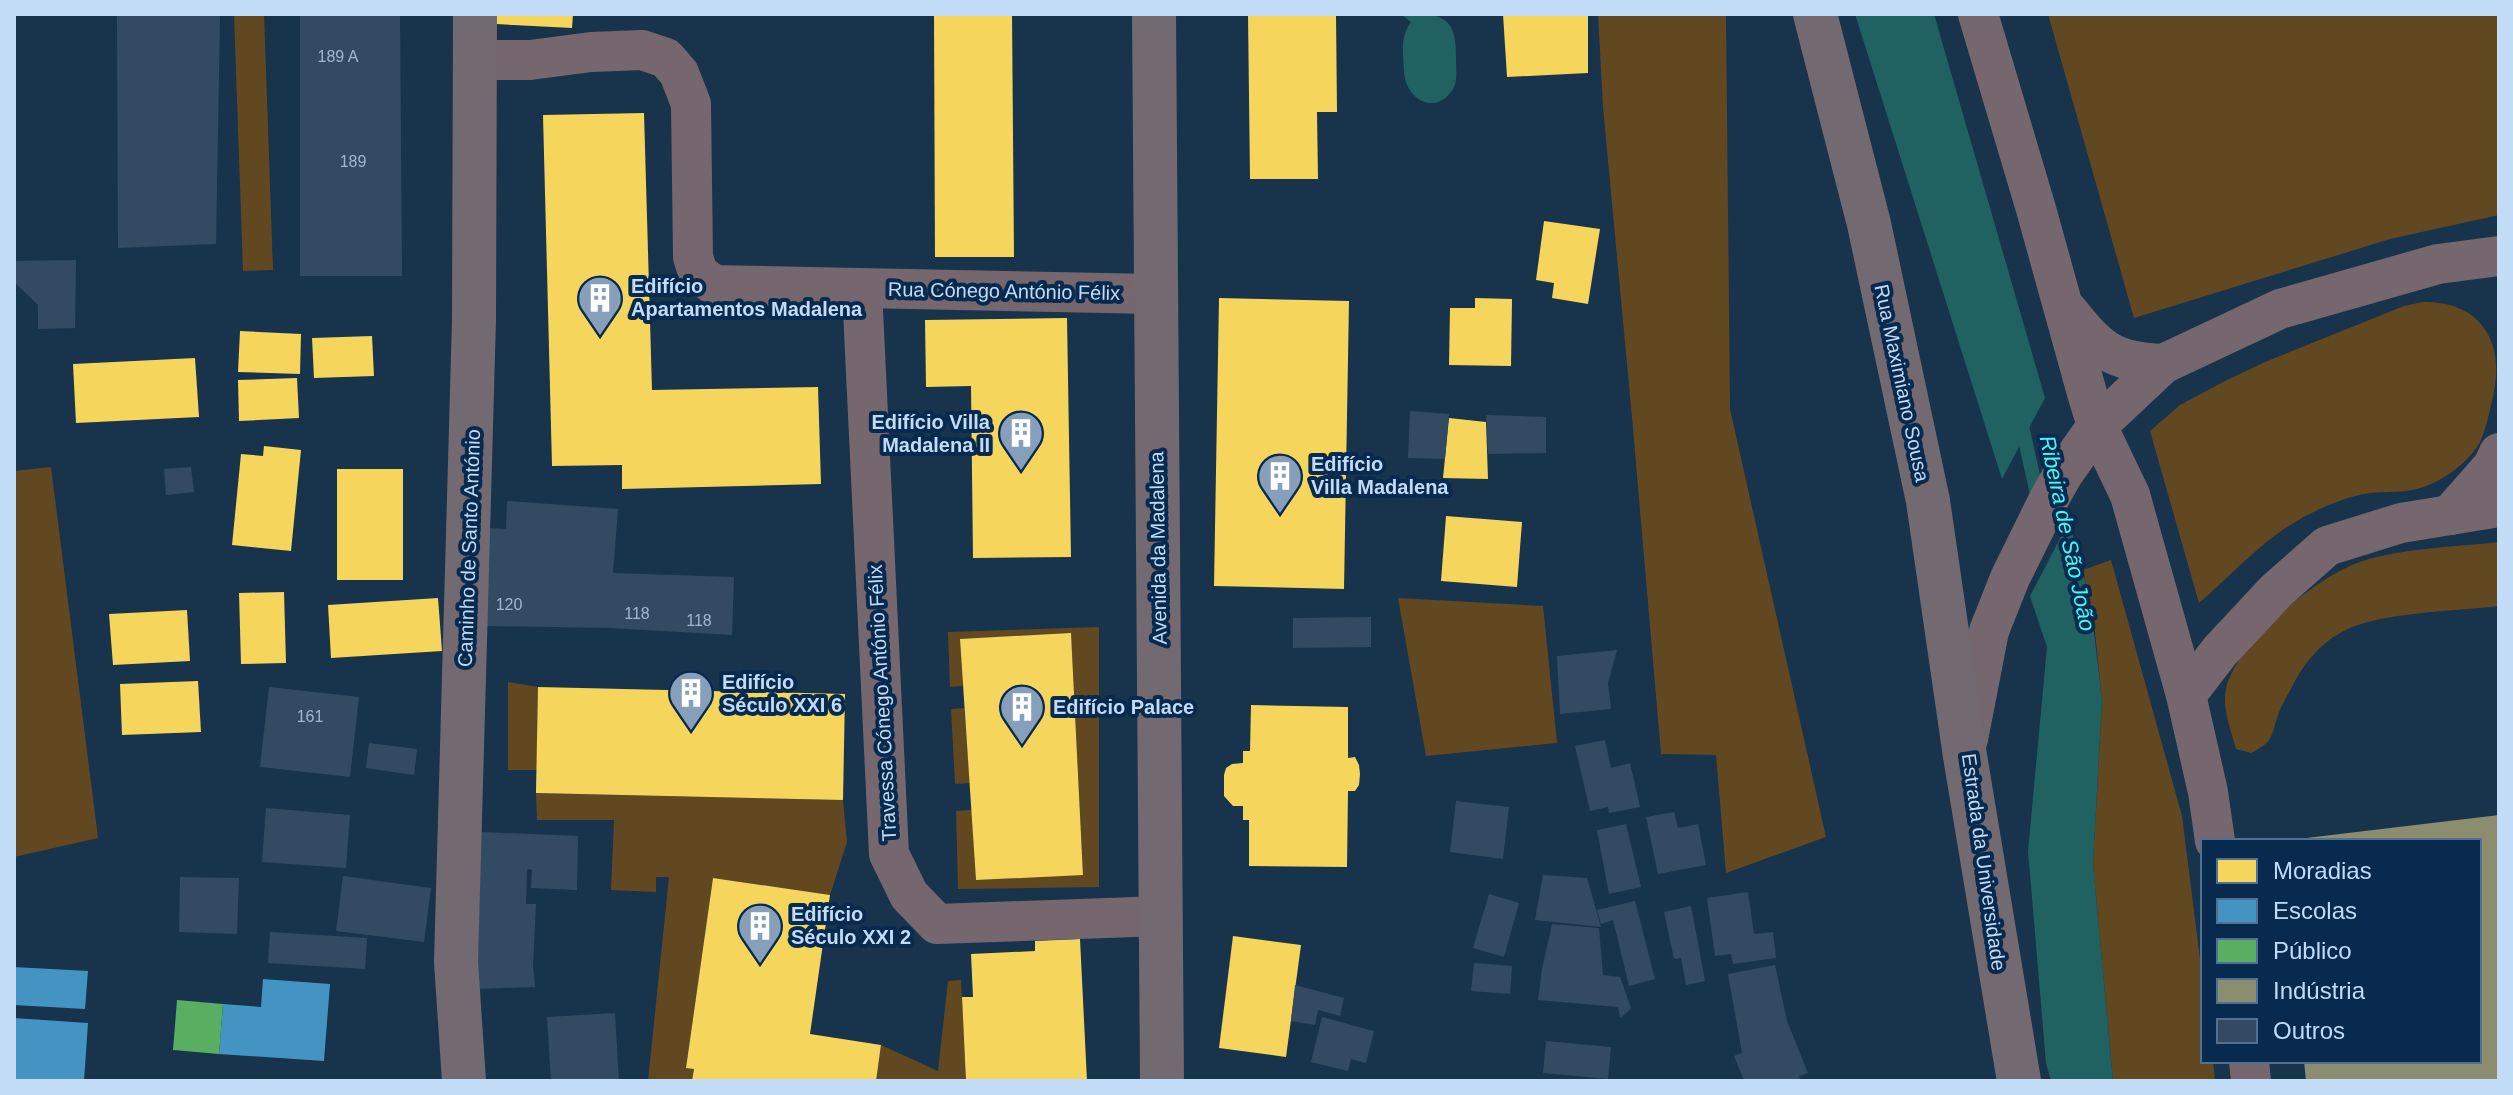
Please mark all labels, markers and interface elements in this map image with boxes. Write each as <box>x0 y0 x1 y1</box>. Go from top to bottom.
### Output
house number: 189 A <box>318 48 359 65</box>
house number: 189 <box>340 153 366 170</box>
building icon: Edifício Apartamentos Madalena <box>576 274 624 337</box>
place label: Edifício Apartamentos Madalena <box>631 275 863 320</box>
street label: Rua Cónego António Félix <box>888 278 1120 304</box>
street label: Rua Maximiano Sousa <box>1870 282 1934 485</box>
building icon: Edifício Villa Madalena II <box>997 409 1045 472</box>
place label: Edifício Villa Madalena II <box>871 411 991 456</box>
street label: Caminho de Santo António <box>454 429 484 667</box>
water label: Ribeira de São João <box>2035 433 2100 633</box>
street label: Avenida da Madalena <box>1145 450 1171 645</box>
building icon: Edifício Villa Madalena <box>1256 452 1304 515</box>
place label: Edifício Villa Madalena <box>1311 453 1449 498</box>
street label: Travessa Cónego António Félix <box>864 564 900 842</box>
house number: 120 <box>496 596 522 613</box>
house number: 118 <box>624 605 650 622</box>
house number: 118 <box>686 612 712 629</box>
building icon: Edifício Século XXI 6 <box>667 669 715 732</box>
place label: Edifício Século XXI 6 <box>722 671 842 716</box>
building icon: Edifício Palace <box>998 683 1046 746</box>
place label: Edifício Palace <box>1053 696 1194 718</box>
house number: 161 <box>297 708 323 725</box>
street label: Estrada da Universidade <box>1958 752 2010 972</box>
legend <box>2201 839 2481 1063</box>
text: Moradias <box>2273 857 2372 884</box>
text: Escolas <box>2273 897 2357 924</box>
building icon: Edifício Século XXI 2 <box>736 902 784 965</box>
place label: Edifício Século XXI 2 <box>791 903 911 948</box>
text: Público <box>2273 937 2352 964</box>
text: Indústria <box>2273 977 2366 1004</box>
text: Outros <box>2273 1017 2345 1044</box>

